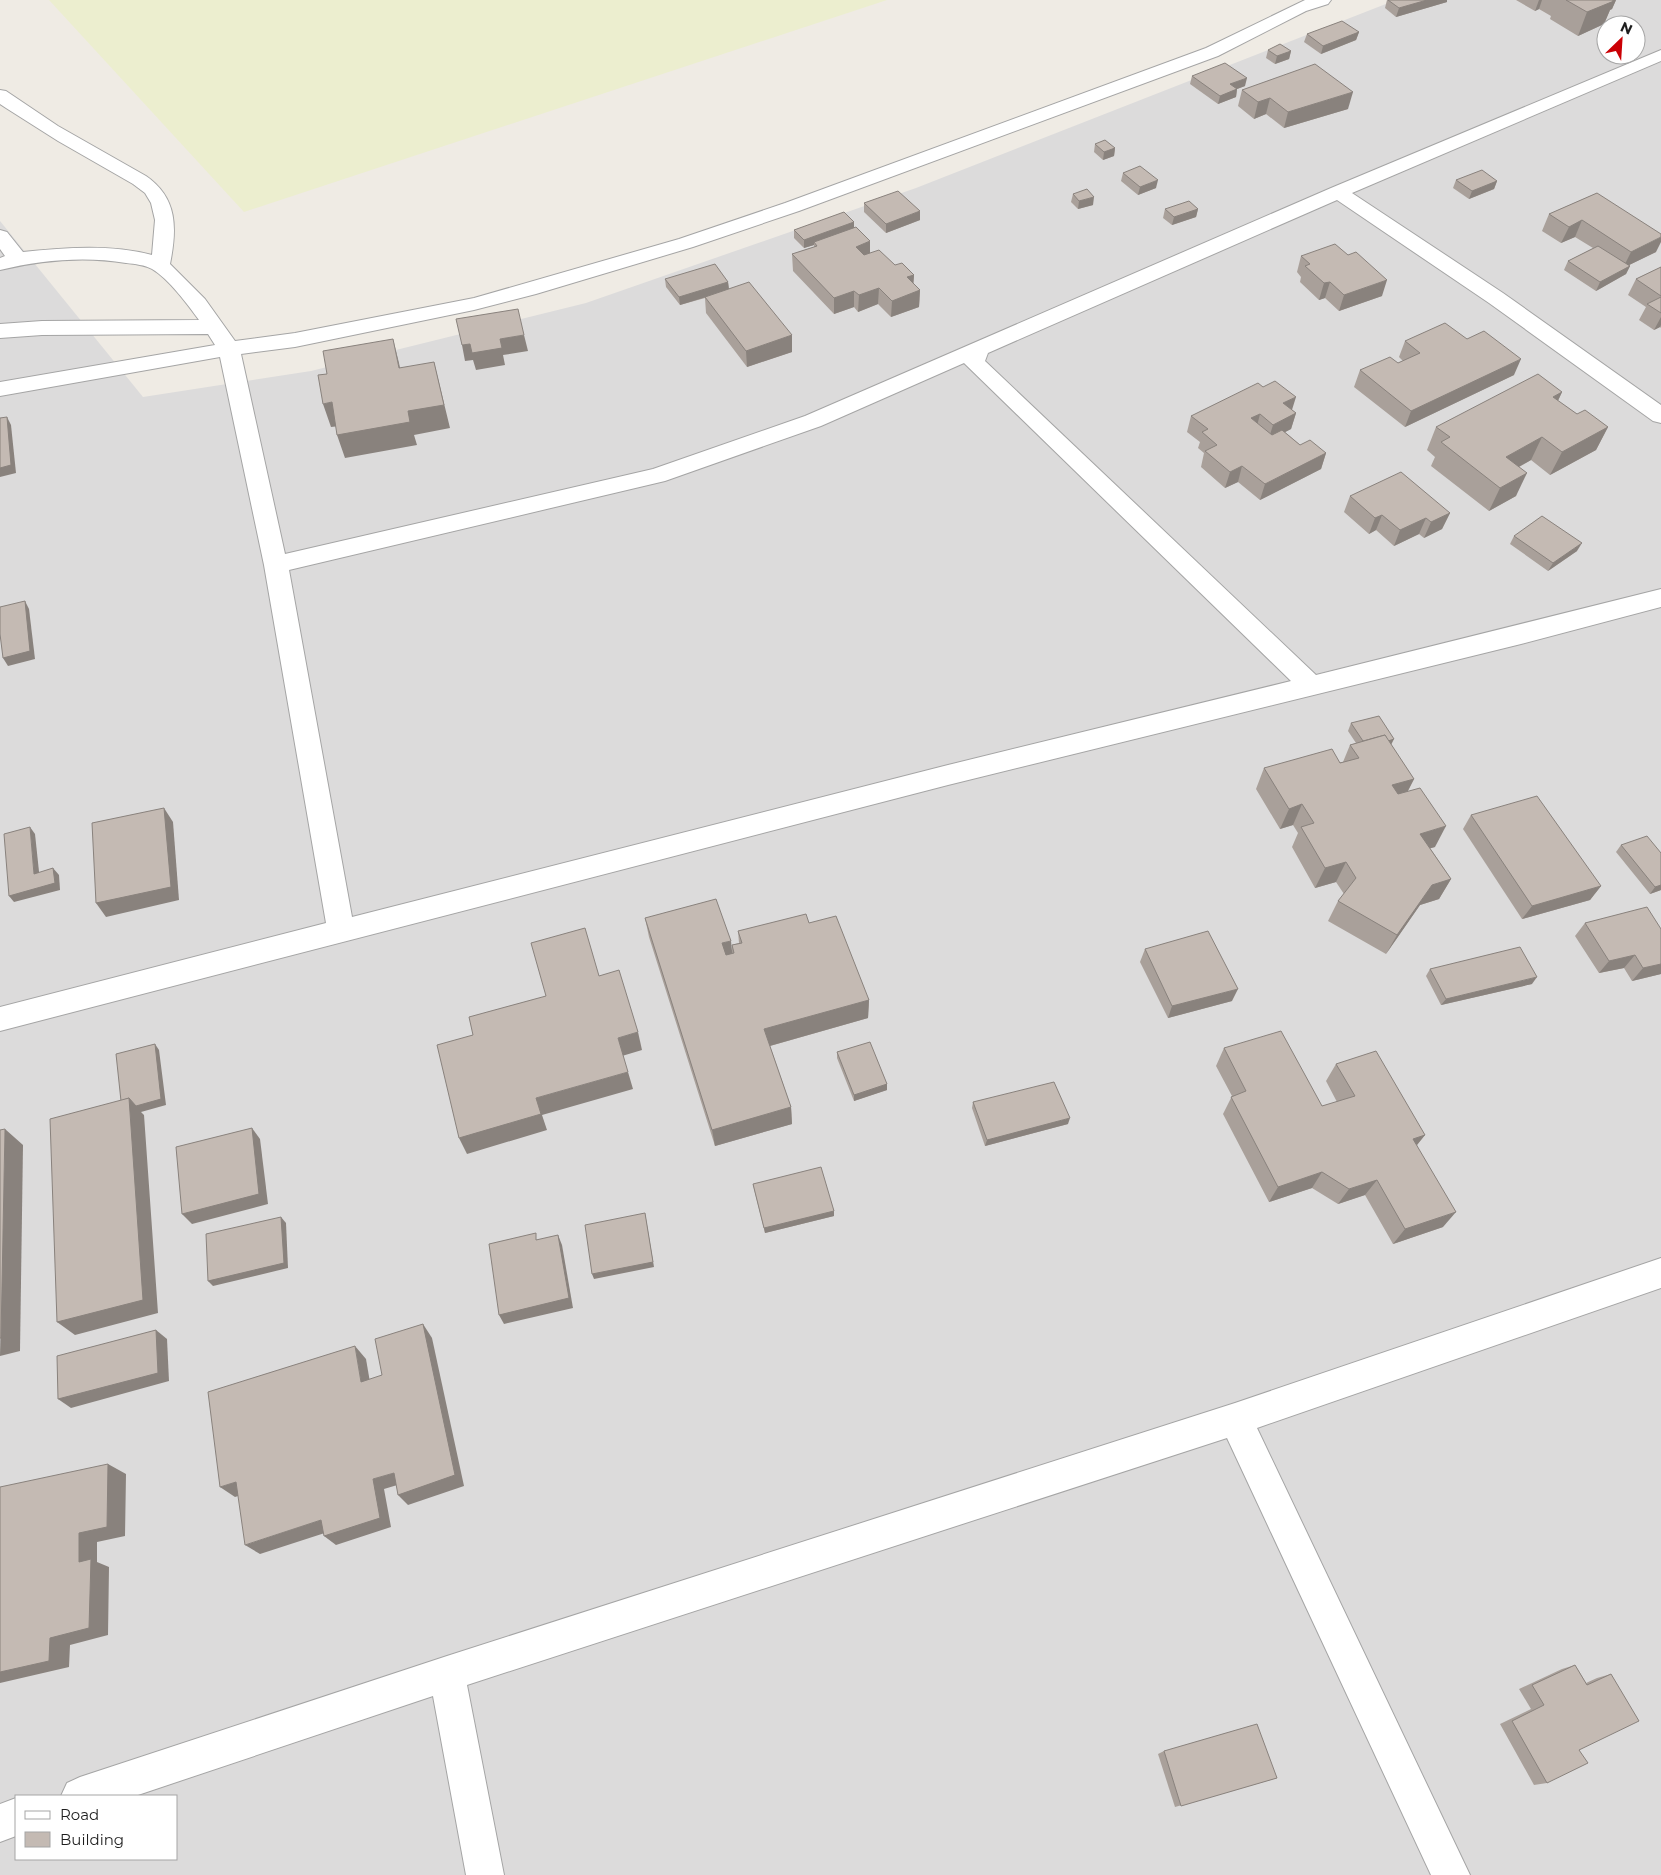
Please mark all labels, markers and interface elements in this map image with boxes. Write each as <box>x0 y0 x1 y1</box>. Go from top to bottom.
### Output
north arrow <box>1596 15 1646 65</box>
text: N <box>1618 18 1635 39</box>
legend <box>15 1795 178 1860</box>
text: Road <box>60 1805 99 1824</box>
text: Building <box>60 1830 124 1849</box>

